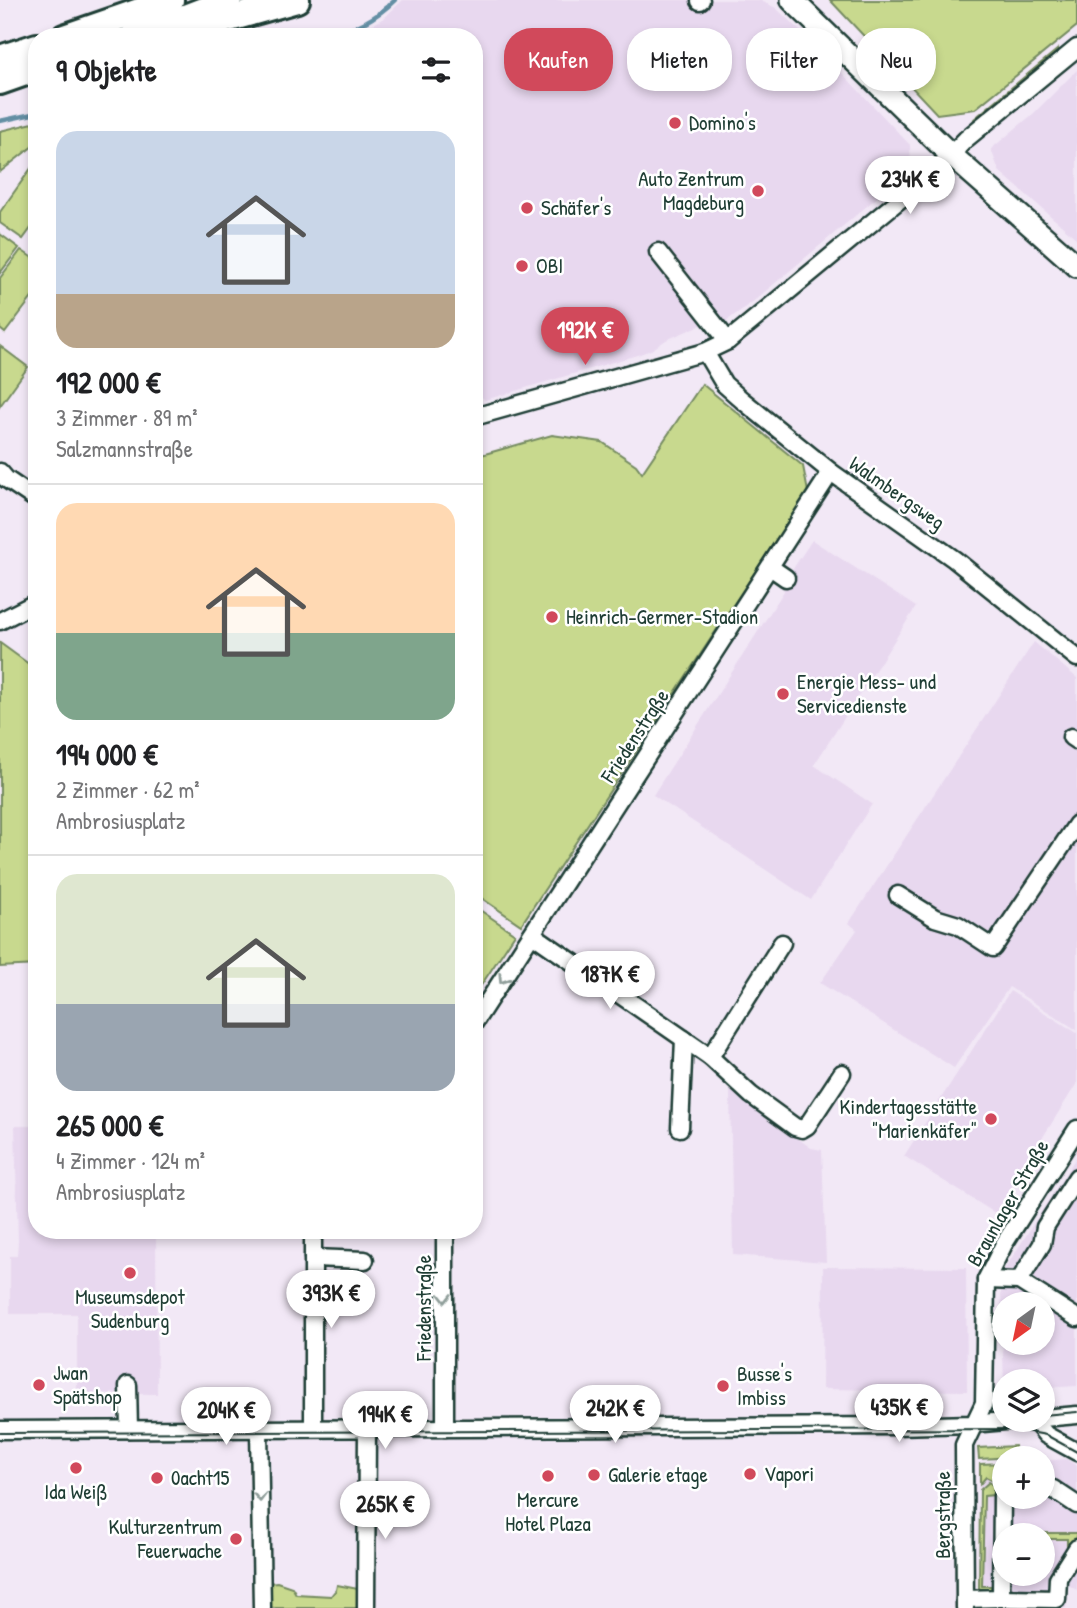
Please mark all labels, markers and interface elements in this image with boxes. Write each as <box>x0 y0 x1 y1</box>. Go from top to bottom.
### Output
chip: Kaufen <box>504 28 613 91</box>
chip: Mieten <box>627 28 732 91</box>
chip: Filter <box>746 28 842 91</box>
chip: Neu <box>856 28 936 91</box>
text: 9 Objekte <box>56 50 157 90</box>
icon: filters <box>417 51 455 89</box>
place label: Domino's <box>689 108 756 137</box>
marker: Domino's <box>667 115 683 131</box>
pin: 234K € <box>853 156 967 216</box>
text: 234K € <box>881 163 939 194</box>
place label: Auto Zentrum Magdeburg <box>638 164 744 217</box>
icon: home <box>193 177 319 303</box>
marker: Auto Zentrum Magdeburg <box>750 183 766 199</box>
place label: Schäfer's <box>541 193 611 222</box>
marker: Schäfer's <box>519 200 535 216</box>
place label: OBI <box>536 251 563 280</box>
marker: OBI <box>514 258 530 274</box>
pin: 192K € <box>528 308 642 367</box>
text: 192K € <box>557 314 613 345</box>
text: 192 000 € <box>56 362 161 402</box>
text: 3 Zimmer · 89 m² <box>56 402 198 433</box>
text: Salzmannstraße <box>56 433 193 464</box>
street label: Walmbergsweg <box>844 449 951 536</box>
icon: home <box>193 549 319 675</box>
place label: Heinrich-Germer-Stadion <box>566 602 758 631</box>
marker: Heinrich-Germer-Stadion <box>544 609 560 625</box>
place label: Energie Mess- und Servicedienste <box>797 667 936 720</box>
street label: Friedenstraße <box>593 683 676 789</box>
marker: Energie Mess- und Servicedienste <box>775 686 791 702</box>
text: 194 000 € <box>56 734 158 774</box>
text: 2 Zimmer · 62 m² <box>56 774 200 805</box>
text: Ambrosiusplatz <box>56 805 185 836</box>
icon: home <box>193 920 319 1046</box>
pin: 187K € <box>553 951 667 1011</box>
text: 187K € <box>581 958 639 989</box>
one-way arrow <box>499 971 511 984</box>
place label: Kindertagesstätte "Marienkäfer" <box>840 1092 977 1145</box>
text: 265 000 € <box>56 1105 163 1145</box>
marker: Kindertagesstätte "Marienkäfer" <box>983 1111 999 1127</box>
street label: Braunlager Straße <box>960 1134 1056 1271</box>
text: 4 Zimmer · 124 m² <box>56 1145 205 1176</box>
text: Ambrosiusplatz <box>56 1176 185 1207</box>
street label: Friedenstraße <box>409 1255 438 1362</box>
marker: Museumsdepot Sudenburg <box>122 1265 138 1281</box>
pin: 393K € <box>274 1270 388 1330</box>
text: 393K € <box>302 1277 360 1308</box>
place label: Museumsdepot Sudenburg <box>75 1282 185 1335</box>
north arrow <box>992 1292 1055 1354</box>
map controls <box>992 1292 1055 1586</box>
one-way arrow <box>437 1294 453 1304</box>
place label: Jwan Spätshop <box>53 1358 121 1411</box>
place label: Busse's Imbiss <box>737 1359 792 1412</box>
button: layers <box>992 1369 1055 1432</box>
marker: Jwan Spätshop <box>31 1377 47 1393</box>
marker: Busse's Imbiss <box>715 1378 731 1394</box>
pin: 435K € <box>842 1384 956 1444</box>
pin: 242K € <box>558 1386 672 1445</box>
pin: 204K € <box>169 1388 283 1447</box>
text: 435K € <box>870 1391 928 1422</box>
pin: 194K € <box>328 1392 442 1451</box>
text: 242K € <box>586 1392 644 1423</box>
text: 204K € <box>197 1394 255 1425</box>
text: 194K € <box>358 1398 412 1429</box>
button: + <box>992 1446 1055 1509</box>
place label: Vapori <box>764 1459 814 1488</box>
marker: Ida Weiß <box>68 1460 84 1476</box>
place label: Galerie etage <box>608 1460 708 1489</box>
place label: 0acht15 <box>171 1463 229 1492</box>
marker: Vapori <box>742 1466 758 1482</box>
marker: Galerie etage <box>586 1467 602 1483</box>
marker: Mercure Hotel Plaza <box>540 1468 556 1484</box>
marker: 0acht15 <box>149 1470 165 1486</box>
street label: Bergstraße <box>928 1471 957 1559</box>
place label: Ida Weiß <box>44 1477 108 1506</box>
pin: 265K € <box>328 1482 442 1541</box>
place label: Mercure Hotel Plaza <box>505 1485 591 1538</box>
text: 265K € <box>356 1488 414 1519</box>
one-way arrow <box>252 1492 268 1503</box>
place label: Kulturzentrum Feuerwache <box>108 1512 222 1565</box>
button: − <box>992 1523 1055 1586</box>
marker: Kulturzentrum Feuerwache <box>228 1531 244 1547</box>

